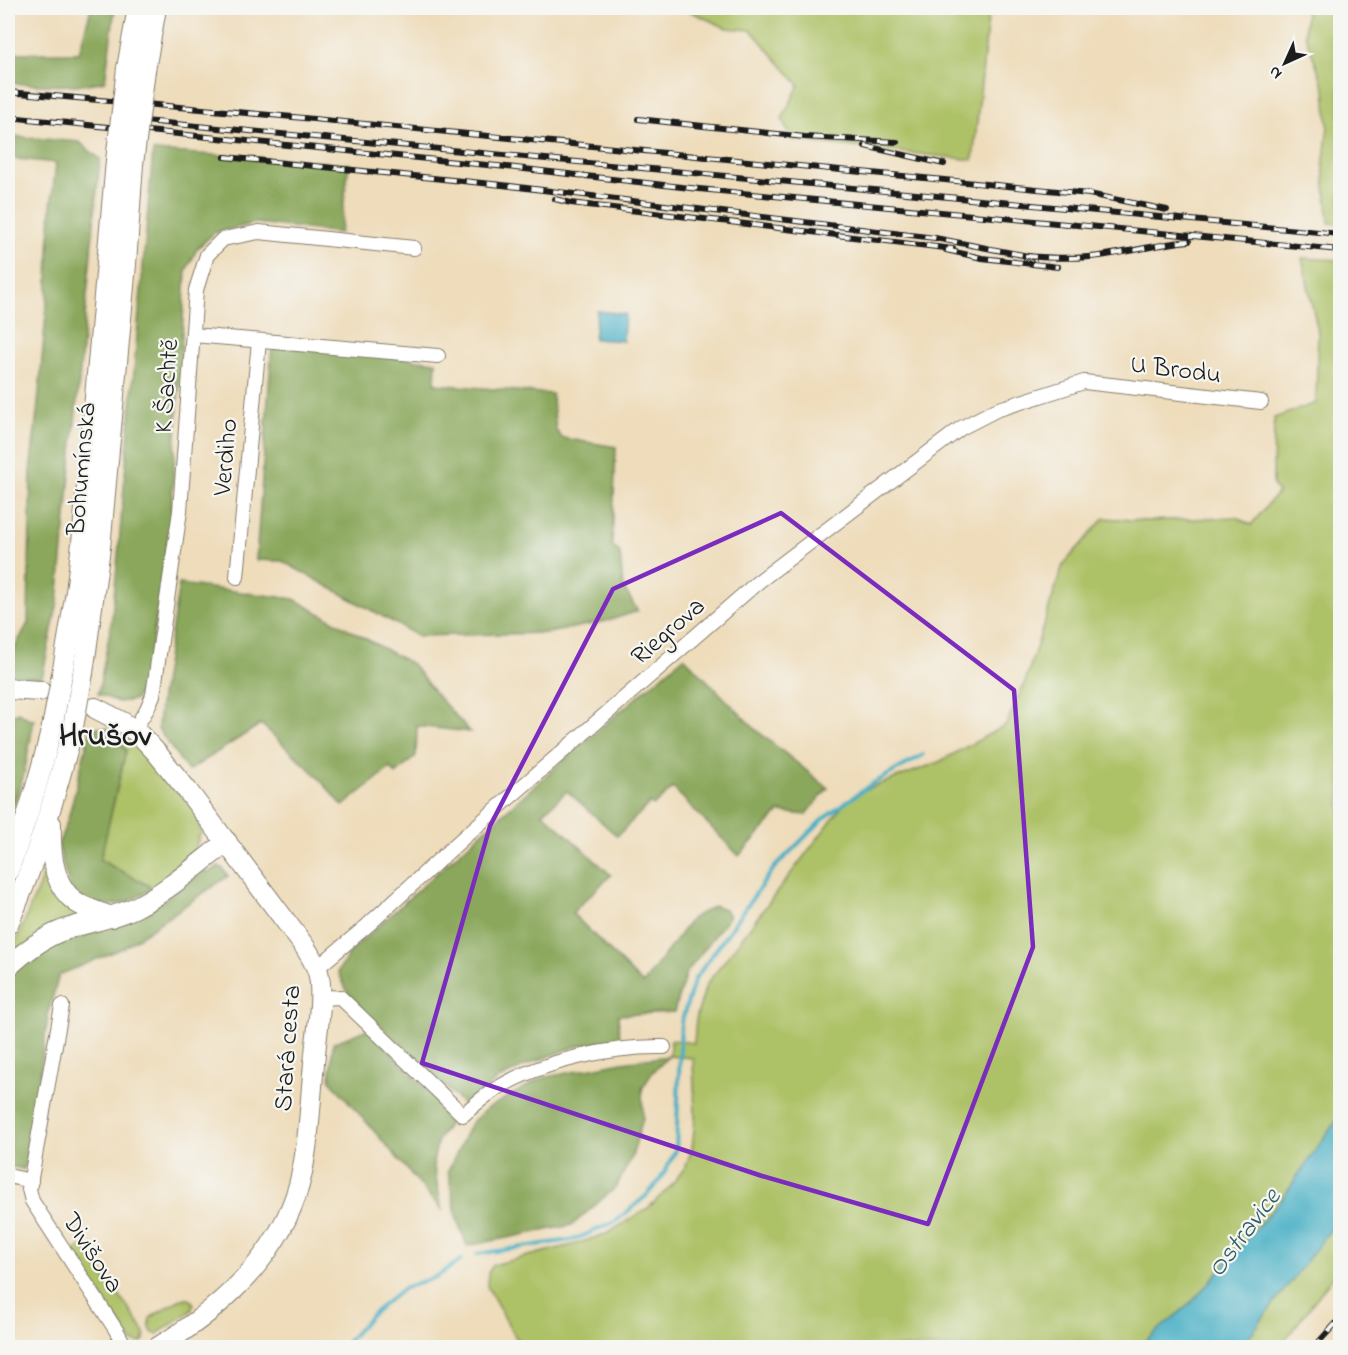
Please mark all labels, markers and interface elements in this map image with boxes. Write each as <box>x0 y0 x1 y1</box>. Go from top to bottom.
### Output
north arrow <box>1255 33 1315 93</box>
text: N <box>1263 60 1288 85</box>
street label: K Šachtě <box>146 338 190 434</box>
street label: U Brodu <box>1128 347 1223 395</box>
street label: Bohumínská <box>58 401 108 538</box>
street label: Verdiho <box>205 417 249 498</box>
street label: Riegrova <box>623 589 715 675</box>
district label: Hrušov <box>59 714 152 761</box>
street label: Stará cesta <box>266 984 312 1113</box>
water label: Ostravice <box>1198 1179 1293 1286</box>
street label: Divišova <box>51 1205 132 1301</box>

